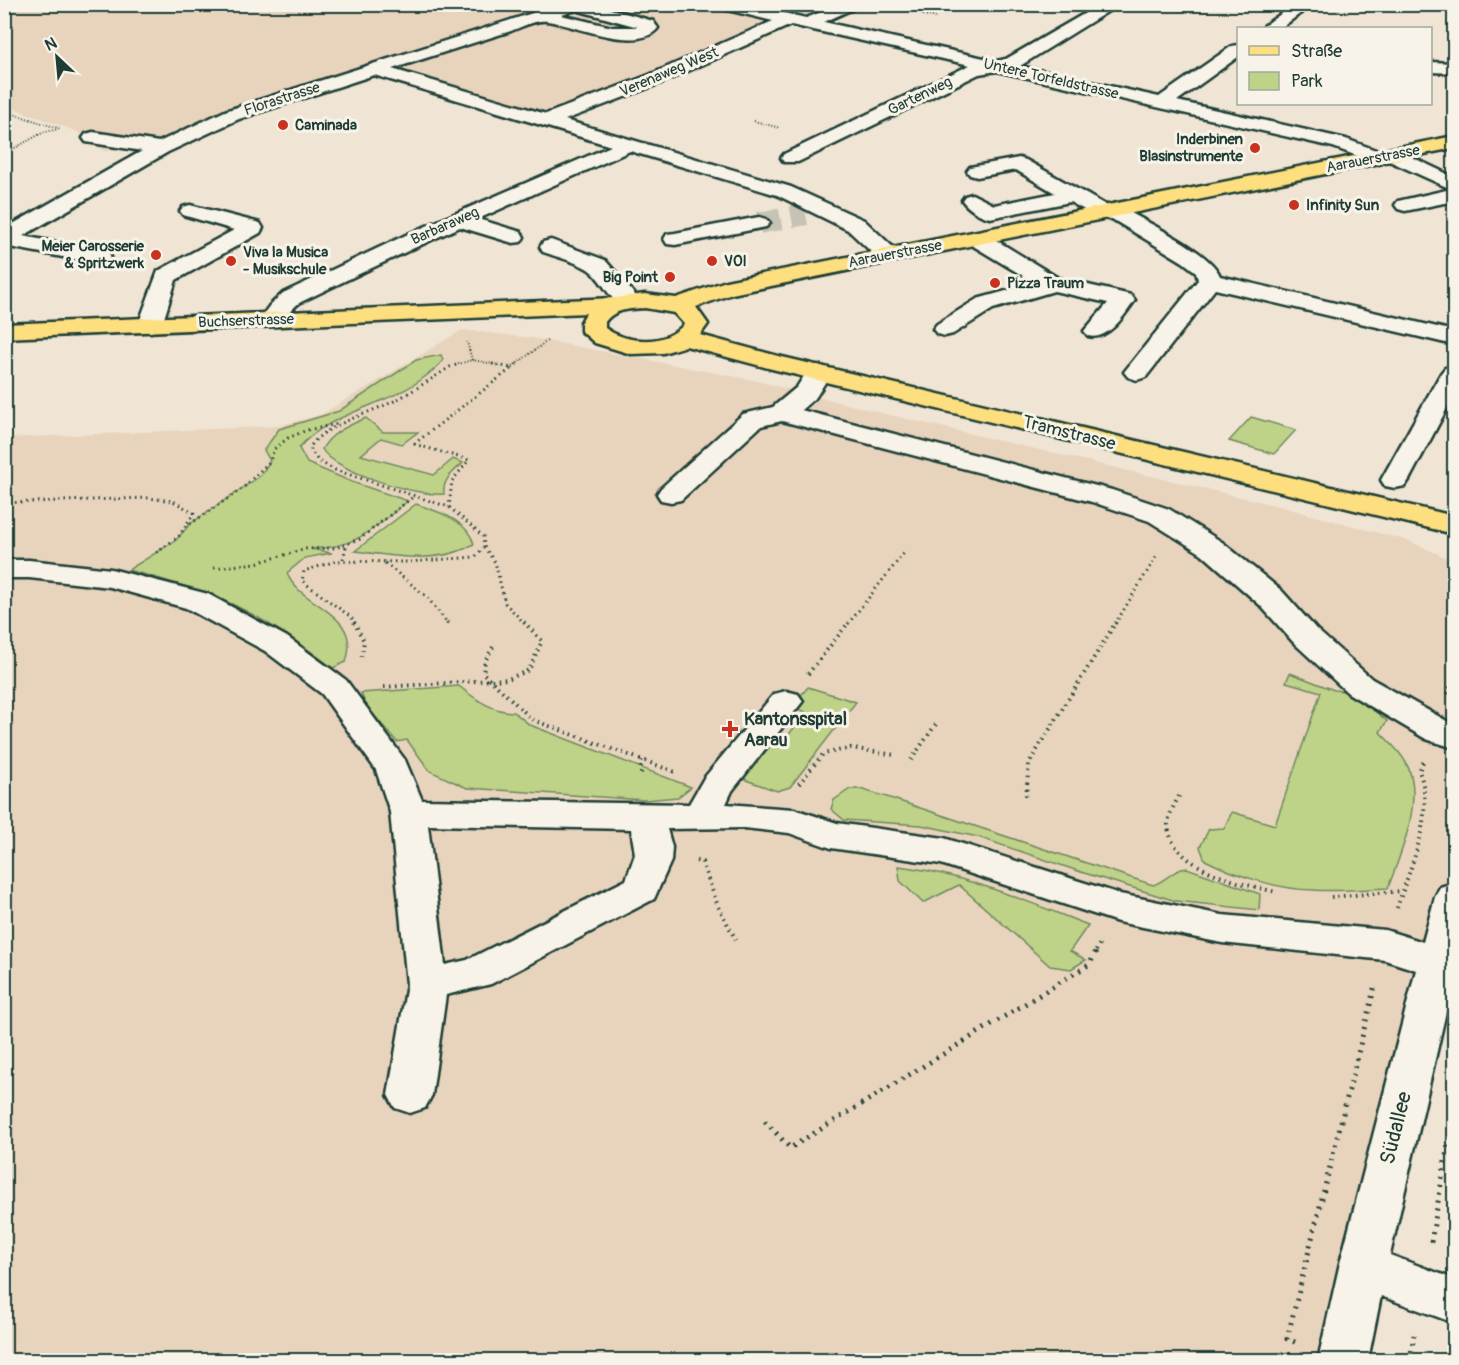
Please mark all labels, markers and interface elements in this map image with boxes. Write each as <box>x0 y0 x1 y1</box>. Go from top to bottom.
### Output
north arrow <box>27 27 87 87</box>
legend <box>1237 27 1432 105</box>
text: N <box>42 33 60 56</box>
text: Straße <box>1291 40 1342 63</box>
street label: Verenaweg West <box>617 42 722 101</box>
street label: Untere Torfeldstrasse <box>982 54 1121 104</box>
text: Park <box>1291 70 1323 93</box>
street label: Gartenweg <box>885 72 955 120</box>
street label: Florastrasse <box>242 78 323 120</box>
place label: Caminada <box>295 116 357 135</box>
marker: Caminada <box>276 118 290 132</box>
place label: Inderbinen Blasinstrumente <box>1139 130 1244 166</box>
marker: Inderbinen Blasinstrumente <box>1248 141 1262 155</box>
street label: Aarauerstrasse <box>1325 141 1422 177</box>
place label: Infinity Sun <box>1306 196 1380 215</box>
marker: Infinity Sun <box>1287 198 1301 212</box>
street label: Barbaraweg <box>408 203 482 249</box>
street label: Aarauerstrasse <box>847 236 944 272</box>
place label: Meier Carosserie & Spritzwerk <box>42 237 145 273</box>
place label: Viva la Musica - Musikschule <box>243 243 328 279</box>
marker: Meier Carosserie & Spritzwerk <box>149 248 163 262</box>
place label: VOI <box>724 252 747 271</box>
marker: Viva la Musica - Musikschule <box>224 254 238 268</box>
marker: VOI <box>705 254 719 268</box>
place label: Big Point <box>603 268 659 287</box>
marker: Big Point <box>663 270 677 284</box>
place label: Pizza Traum <box>1007 274 1084 293</box>
marker: Pizza Traum <box>988 276 1002 290</box>
street label: Buchserstrasse <box>198 310 295 332</box>
street label: Tramstrasse <box>1020 410 1118 456</box>
place label: Kantonsspital Aarau <box>744 708 847 752</box>
marker: Kantonsspital Aarau <box>721 720 739 738</box>
street label: Südallee <box>1374 1088 1418 1167</box>

